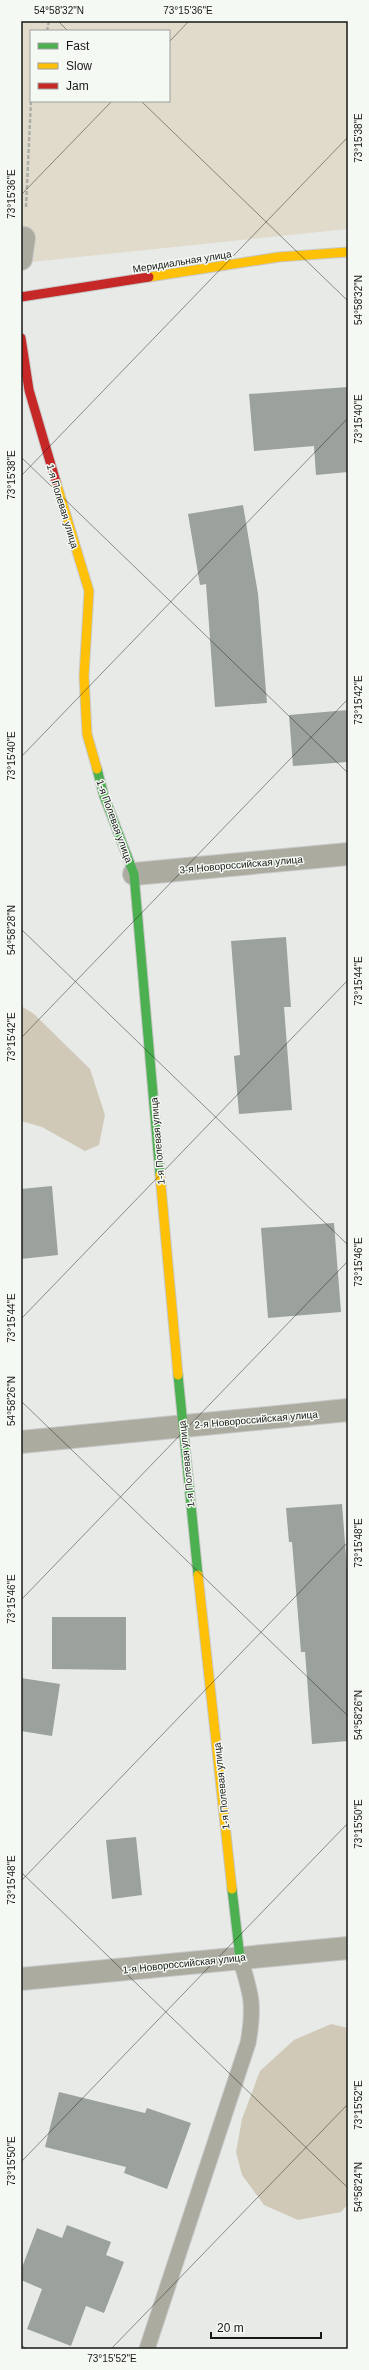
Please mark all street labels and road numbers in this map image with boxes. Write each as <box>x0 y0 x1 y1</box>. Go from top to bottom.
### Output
street label: Меридиальная улица <box>132 248 233 275</box>
street label: 1-я Полевая улица <box>44 463 81 550</box>
street label: 1-я Полевая улица <box>94 778 135 865</box>
street label: 3-я Новороссийская улица <box>179 854 304 875</box>
street label: 1-я Полевая улица <box>148 1096 167 1185</box>
street label: 2-я Новороссийская улица <box>194 1409 319 1430</box>
street label: 1-я Полевая улица <box>176 1419 197 1508</box>
street label: 1-я Полевая улица <box>211 1741 232 1830</box>
street label: 1-я Новороссийская улица <box>122 1952 247 1975</box>

